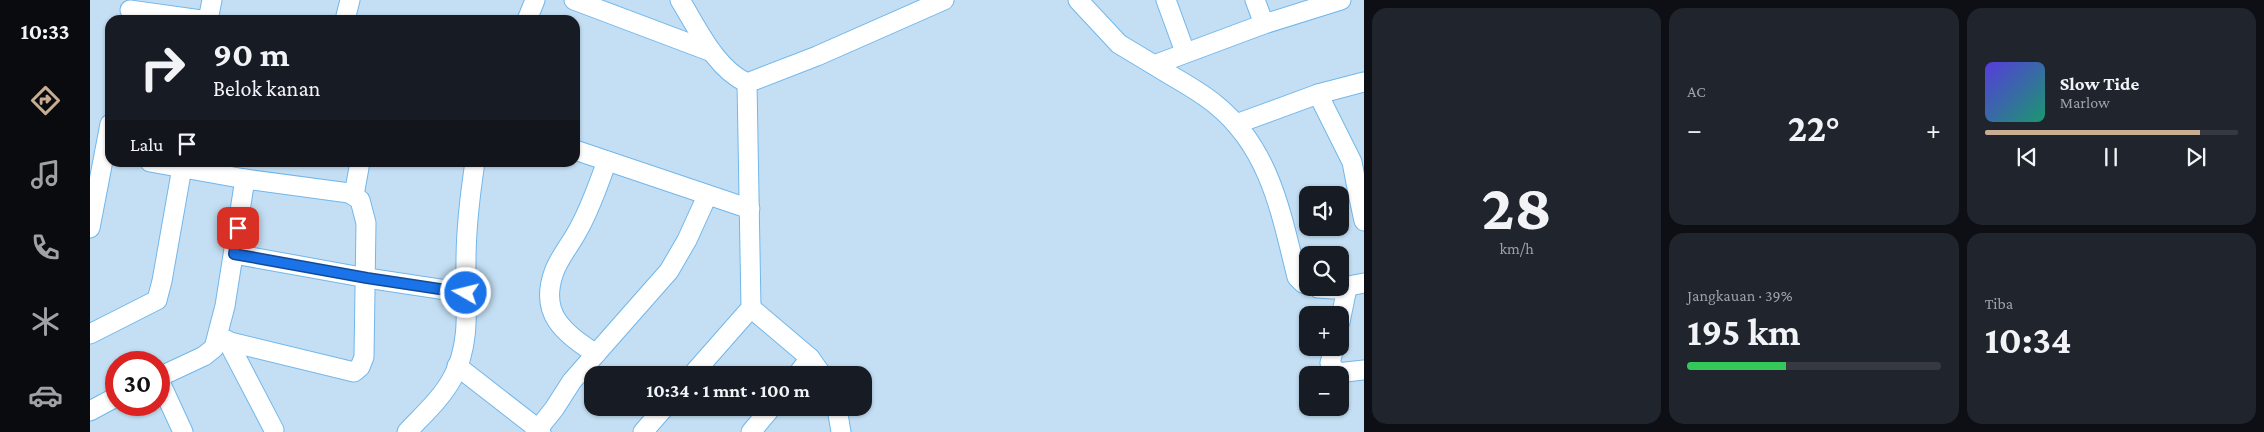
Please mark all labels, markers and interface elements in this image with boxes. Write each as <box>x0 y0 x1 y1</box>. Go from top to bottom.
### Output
text: 10:33 <box>20 19 70 44</box>
icon: right <box>130 35 195 100</box>
text: 90 m <box>213 35 290 74</box>
text: Slow Tide <box>2060 73 2139 94</box>
text: Belok kanan <box>213 76 320 101</box>
icon: directions <box>28 83 63 118</box>
text: AC <box>1687 83 1706 100</box>
text: Marlow <box>2060 94 2110 111</box>
text: 22° <box>1788 107 1840 149</box>
text: − <box>1687 114 1702 145</box>
text: + <box>1926 114 1941 145</box>
icon: arrive <box>173 130 201 158</box>
text: Lalu <box>130 134 163 155</box>
icon: previous <box>2013 143 2041 171</box>
icon: pause <box>2097 143 2125 171</box>
icon: next <box>2182 143 2210 171</box>
icon: music <box>28 157 63 192</box>
text: 28 <box>1481 171 1552 243</box>
map controls <box>1299 186 1349 416</box>
button: sound <box>1299 186 1349 236</box>
pin <box>217 207 259 249</box>
icon: arrive <box>224 214 252 242</box>
icon: phone <box>28 230 63 265</box>
text: km/h <box>1499 240 1534 257</box>
button: search <box>1299 246 1349 296</box>
position arrow <box>439 266 491 318</box>
text: Jangkauan · 39% <box>1687 287 1793 304</box>
text: Tiba <box>1985 295 2013 312</box>
icon: climate <box>28 304 63 339</box>
button: + <box>1299 306 1349 356</box>
text: 195 km <box>1687 311 1801 353</box>
text: 10:34 <box>1985 319 2072 361</box>
speed limit sign: 30 <box>105 351 170 416</box>
button: − <box>1299 366 1349 416</box>
icon: car <box>28 378 63 413</box>
text: 10:34 · 1 mnt · 100 m <box>646 380 810 401</box>

